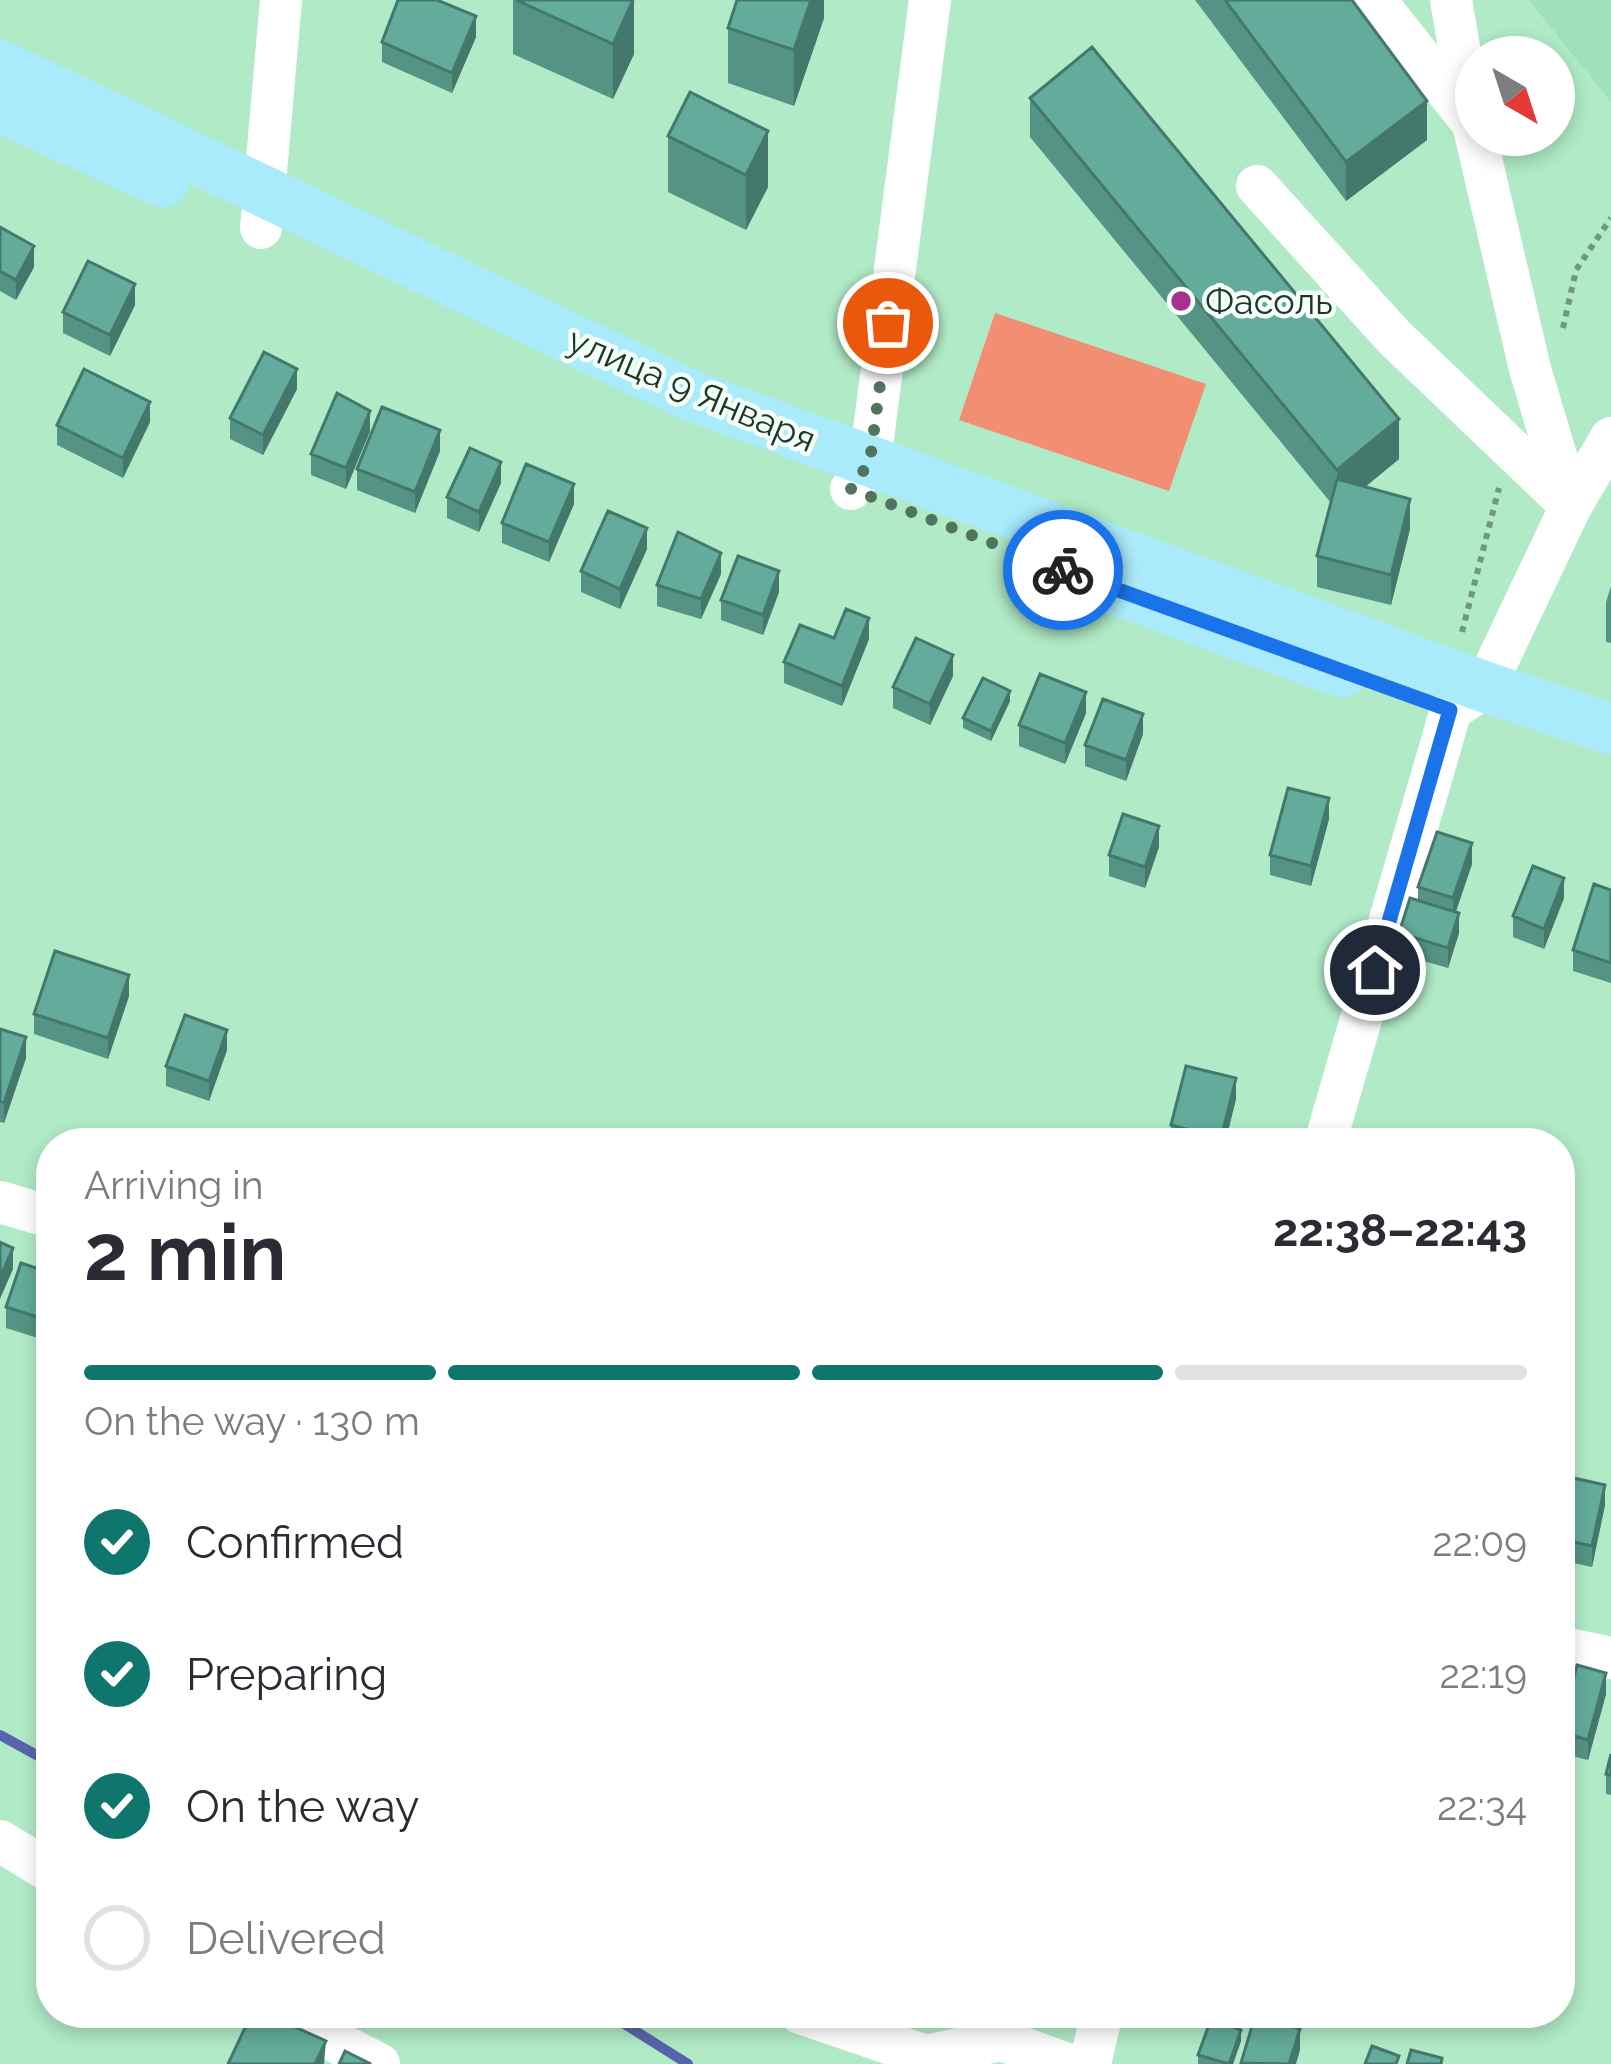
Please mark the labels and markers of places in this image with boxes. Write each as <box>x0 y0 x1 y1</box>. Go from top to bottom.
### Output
pin <box>837 272 939 374</box>
place label: Фасоль <box>1205 280 1333 322</box>
marker: Фасоль <box>1168 288 1194 314</box>
pin <box>1324 919 1426 1021</box>

